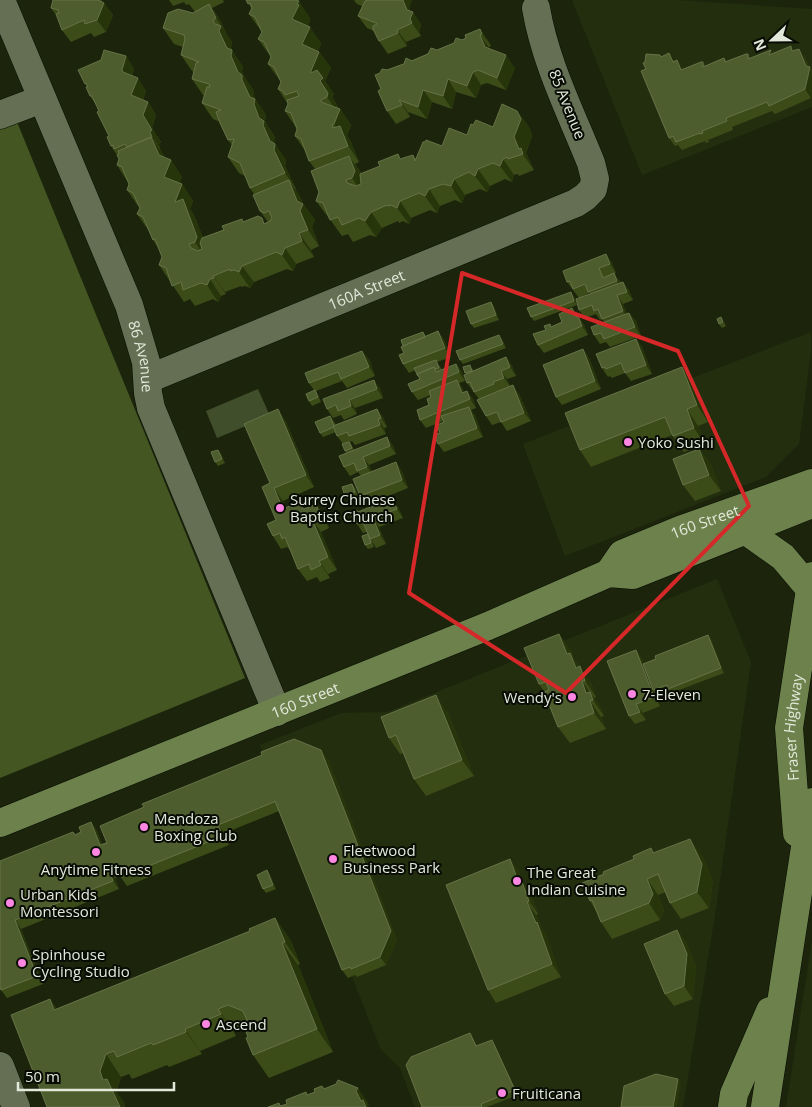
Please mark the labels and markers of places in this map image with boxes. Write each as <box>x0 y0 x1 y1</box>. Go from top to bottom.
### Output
place label: Yoko Sushi <box>638 432 714 452</box>
marker: Yoko Sushi <box>622 436 634 448</box>
place label: Surrey Chinese Baptist Church <box>290 489 395 526</box>
marker: Surrey Chinese Baptist Church <box>274 502 286 514</box>
place label: 7-Eleven <box>642 684 701 704</box>
place label: Wendy's <box>503 687 562 707</box>
marker: 7-Eleven <box>626 688 638 700</box>
marker: Wendy's <box>566 691 578 703</box>
place label: Mendoza Boxing Club <box>154 808 237 845</box>
marker: Mendoza Boxing Club <box>138 821 150 833</box>
place label: Fleetwood Business Park <box>343 840 440 877</box>
marker: Anytime Fitness <box>90 846 102 858</box>
marker: Fleetwood Business Park <box>327 853 339 865</box>
place label: Anytime Fitness <box>41 859 151 879</box>
place label: The Great Indian Cuisine <box>527 862 626 899</box>
marker: The Great Indian Cuisine <box>511 875 523 887</box>
place label: Urban Kids Montessori <box>20 884 99 921</box>
marker: Urban Kids Montessori <box>4 897 16 909</box>
place label: Spinhouse Cycling Studio <box>32 944 130 981</box>
marker: Spinhouse Cycling Studio <box>16 957 28 969</box>
place label: Ascend <box>216 1014 267 1034</box>
marker: Ascend <box>200 1018 212 1030</box>
place label: Fruiticana <box>512 1083 581 1103</box>
marker: Fruiticana <box>496 1087 508 1099</box>

